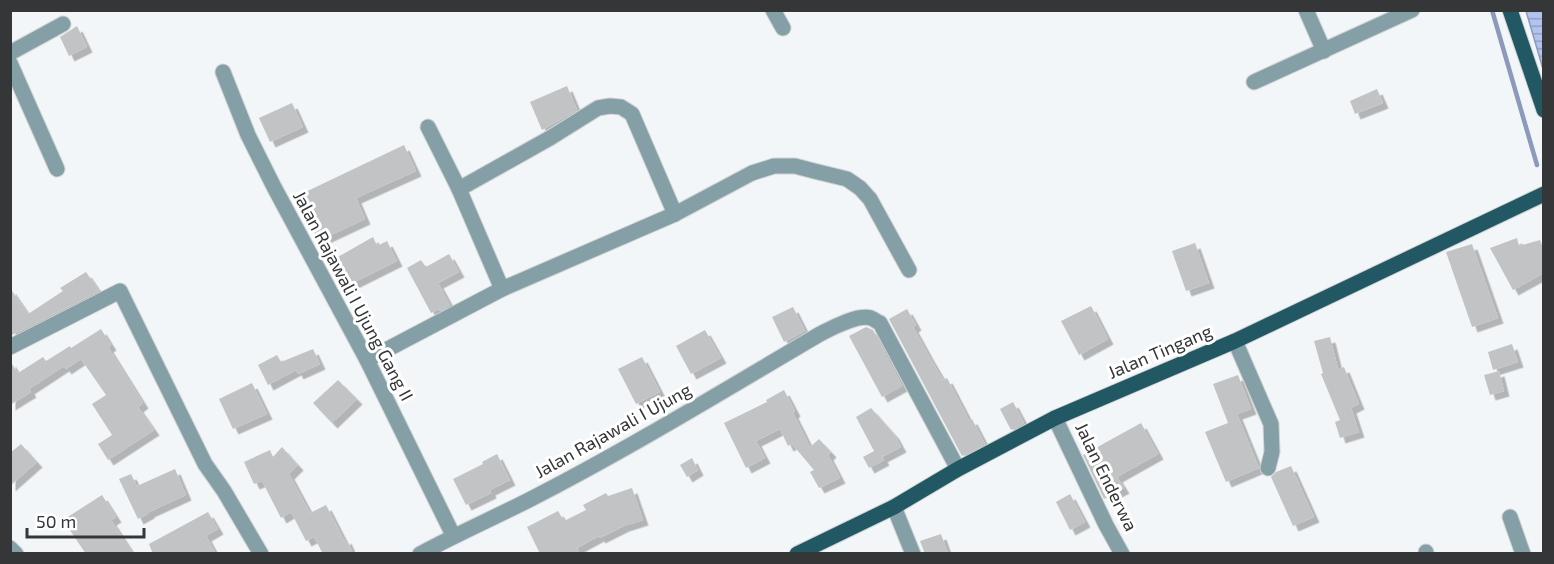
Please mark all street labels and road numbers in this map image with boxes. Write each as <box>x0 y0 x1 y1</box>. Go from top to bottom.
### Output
street label: Jalan Rajawali I Ujung Gang II <box>289 187 419 404</box>
street label: Jalan Tingang <box>1104 319 1215 383</box>
street label: Jalan Rajawali I Ujung <box>530 378 695 482</box>
street label: Jalan Enderwa <box>1071 419 1143 534</box>

